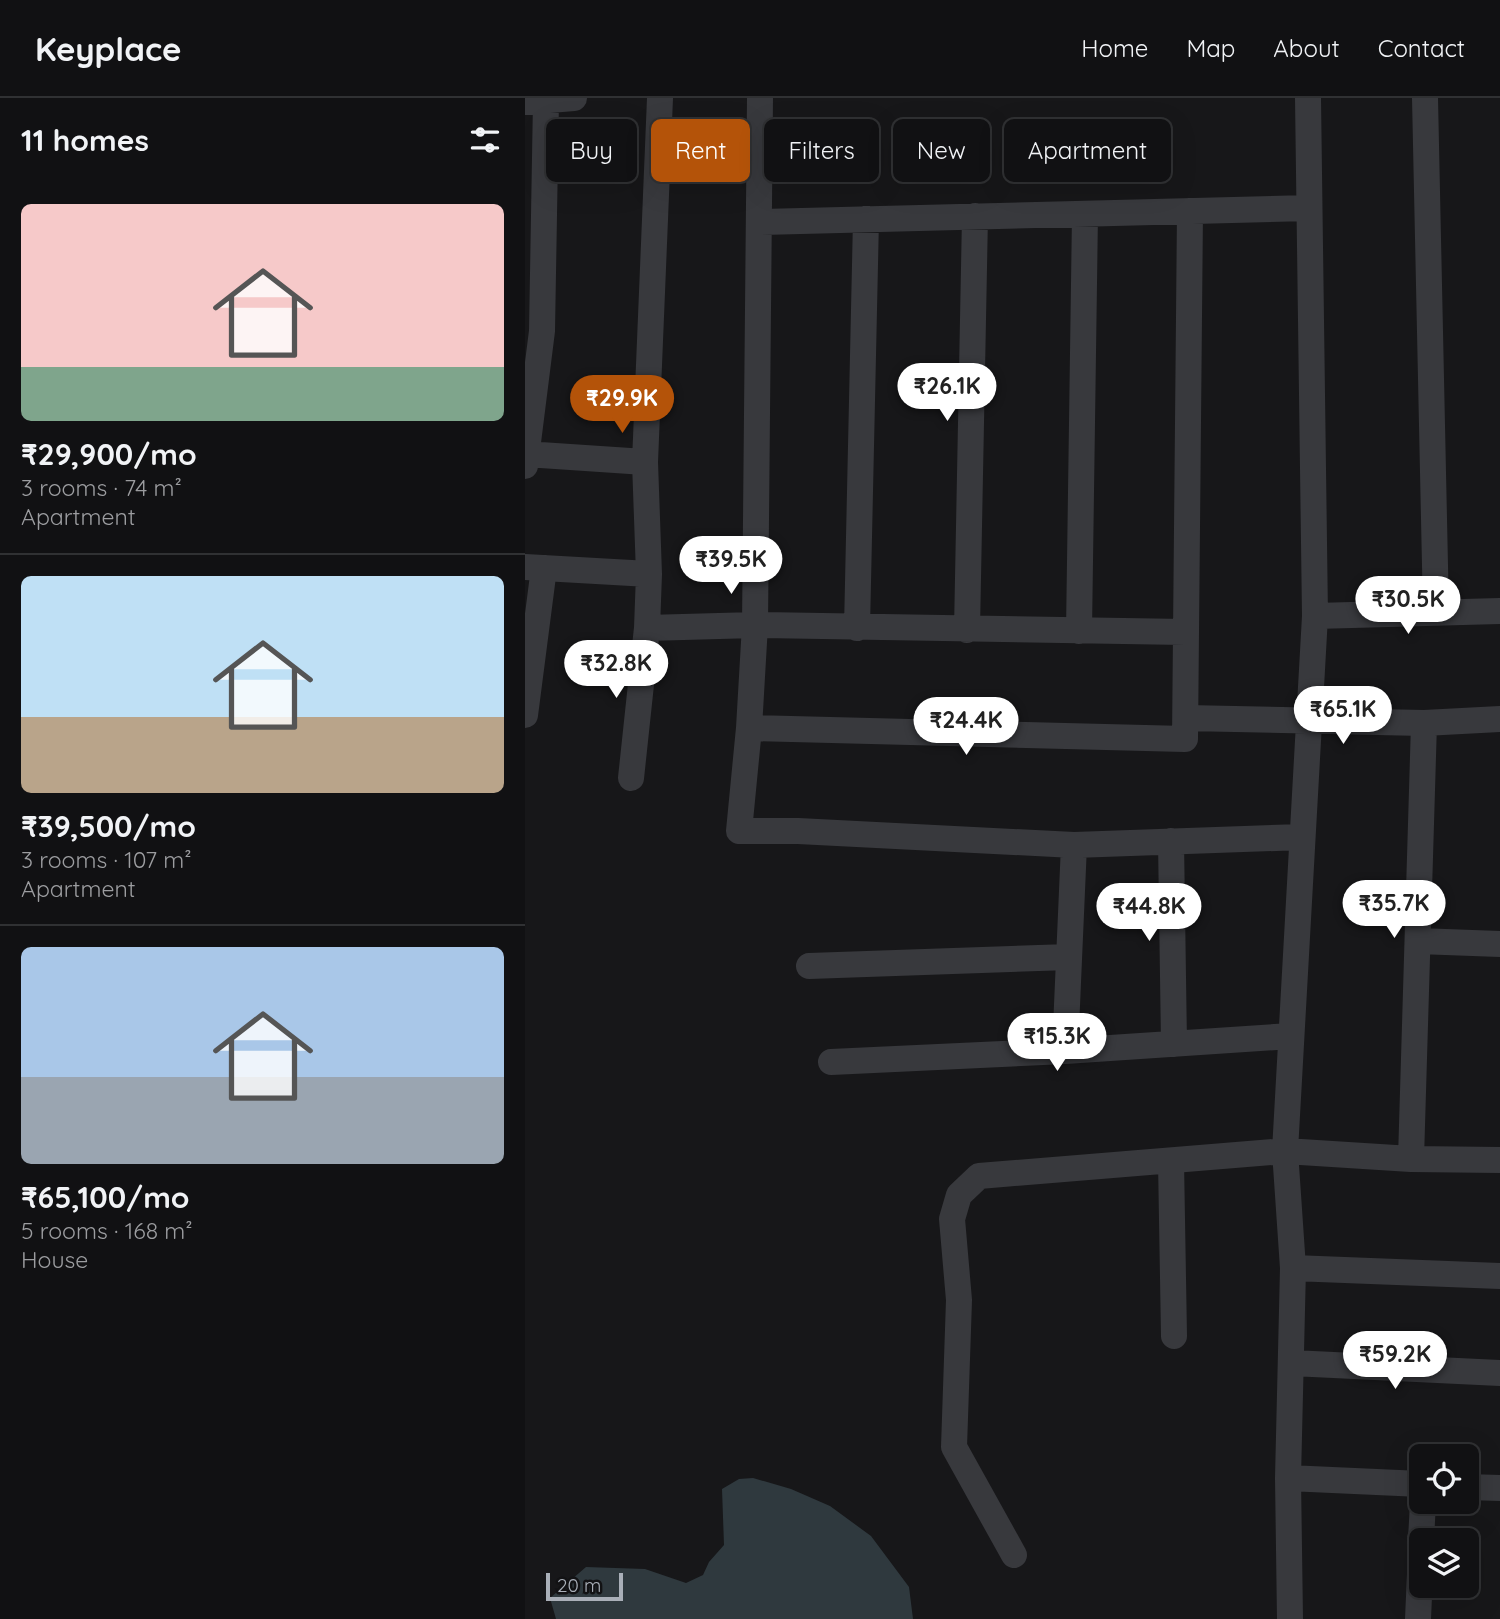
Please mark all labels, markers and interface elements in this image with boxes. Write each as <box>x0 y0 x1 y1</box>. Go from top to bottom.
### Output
text: Keyplace <box>35 28 182 69</box>
text: Home <box>1081 33 1148 63</box>
text: Map <box>1186 33 1235 63</box>
text: About <box>1273 33 1340 63</box>
text: Contact <box>1378 33 1465 63</box>
chip: Buy <box>546 119 637 182</box>
chip: Rent <box>651 119 750 182</box>
chip: Filters <box>764 119 879 182</box>
chip: New <box>893 119 990 182</box>
chip: Apartment <box>1004 119 1171 182</box>
text: 11 homes <box>21 121 149 159</box>
icon: filters <box>466 121 504 159</box>
icon: home <box>200 250 326 376</box>
pin: ₹26.1K <box>890 364 1004 423</box>
text: ₹26.1K <box>913 371 981 400</box>
pin: ₹29.9K <box>565 376 679 435</box>
text: ₹29.9K <box>586 383 658 412</box>
text: ₹29,900/mo <box>21 435 197 473</box>
text: 3 rooms · 74 m² <box>21 473 182 502</box>
text: Apartment <box>21 502 135 531</box>
pin: ₹39.5K <box>674 536 788 596</box>
text: ₹39.5K <box>695 544 767 573</box>
pin: ₹30.5K <box>1351 576 1465 636</box>
text: ₹30.5K <box>1371 584 1445 613</box>
icon: home <box>200 622 326 748</box>
pin: ₹32.8K <box>559 640 673 700</box>
text: ₹32.8K <box>580 648 652 677</box>
pin: ₹65.1K <box>1286 686 1400 746</box>
text: ₹65.1K <box>1310 694 1376 723</box>
pin: ₹24.4K <box>909 698 1023 757</box>
text: ₹24.4K <box>930 705 1002 734</box>
text: ₹39,500/mo <box>21 807 196 845</box>
text: 3 rooms · 107 m² <box>21 845 192 874</box>
text: Apartment <box>21 874 135 903</box>
pin: ₹35.7K <box>1337 880 1451 940</box>
pin: ₹44.8K <box>1092 884 1206 943</box>
text: ₹35.7K <box>1359 888 1429 917</box>
text: ₹44.8K <box>1112 891 1186 920</box>
icon: home <box>200 993 326 1119</box>
pin: ₹15.3K <box>1000 1014 1114 1073</box>
text: ₹15.3K <box>1023 1021 1091 1050</box>
text: ₹65,100/mo <box>21 1178 190 1216</box>
text: 5 rooms · 168 m² <box>21 1216 193 1245</box>
text: House <box>21 1245 88 1274</box>
pin: ₹59.2K <box>1338 1332 1452 1391</box>
text: ₹59.2K <box>1359 1339 1431 1368</box>
map controls <box>1409 1444 1479 1598</box>
button: locate <box>1409 1444 1479 1514</box>
button: layers <box>1409 1528 1479 1598</box>
scale bar <box>546 1570 623 1602</box>
text: 20 m <box>557 1573 601 1597</box>

